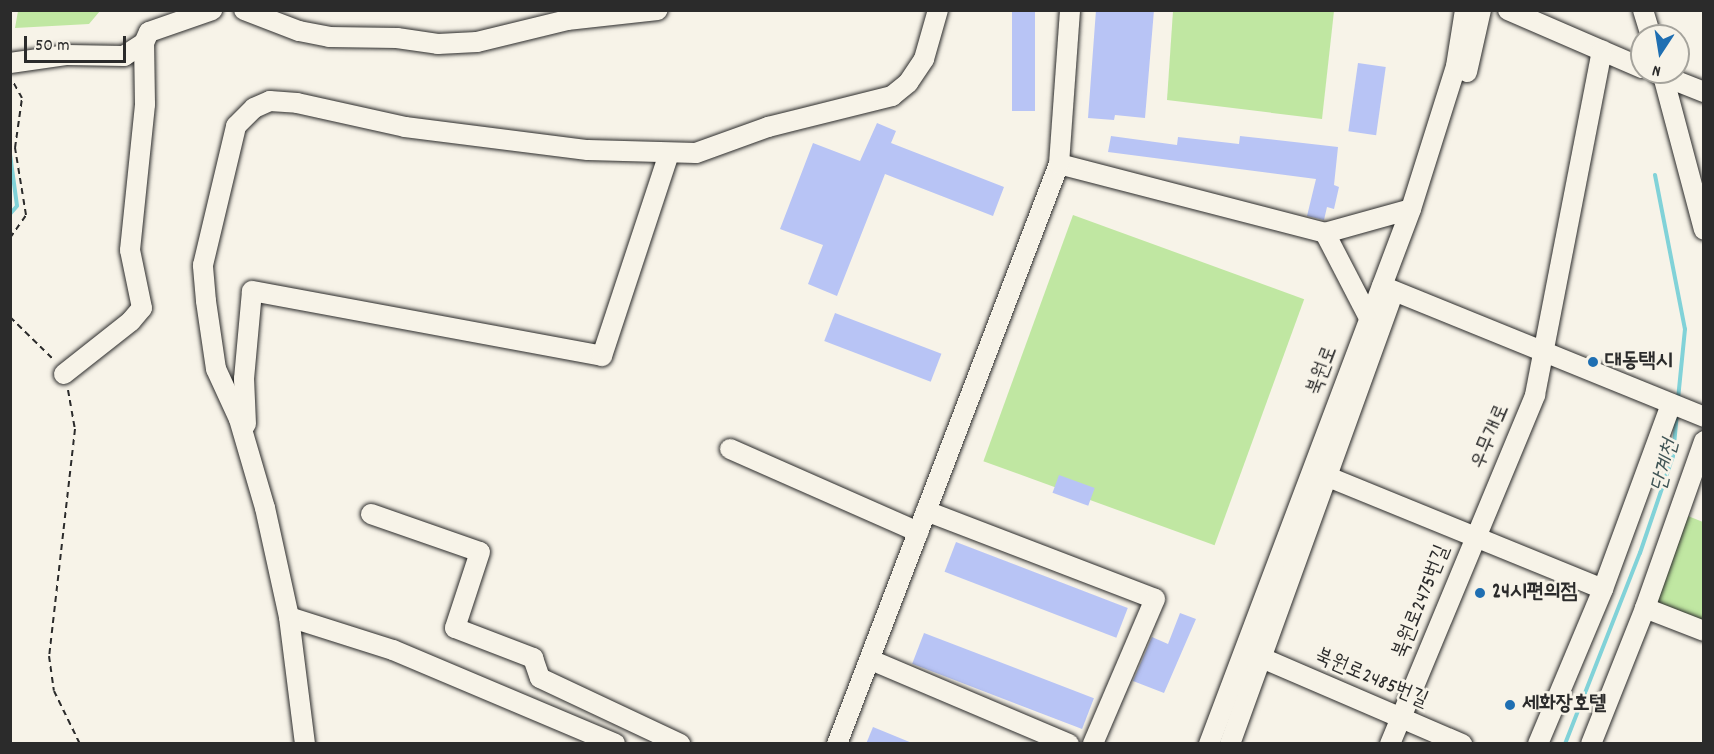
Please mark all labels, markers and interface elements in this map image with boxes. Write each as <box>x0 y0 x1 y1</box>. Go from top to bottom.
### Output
scale bar <box>27 24 129 62</box>
north arrow <box>1630 24 1690 84</box>
text: 50 m <box>35 34 70 59</box>
text: N <box>1650 58 1663 82</box>
street label: 북원로 <box>1302 343 1344 399</box>
place label: 대동택시 <box>1605 349 1673 375</box>
marker: 대동택시 <box>1586 355 1600 369</box>
street label: 우무개로 <box>1466 401 1516 473</box>
water label: 단계천 <box>1647 437 1685 495</box>
street label: 북원로2475번길 <box>1388 542 1456 662</box>
place label: 24시편의점 <box>1492 580 1577 606</box>
marker: 24시편의점 <box>1473 586 1487 600</box>
street label: 북원로2485번길 <box>1311 644 1431 714</box>
place label: 세화장호텔 <box>1522 692 1606 718</box>
marker: 세화장호텔 <box>1503 698 1517 712</box>

